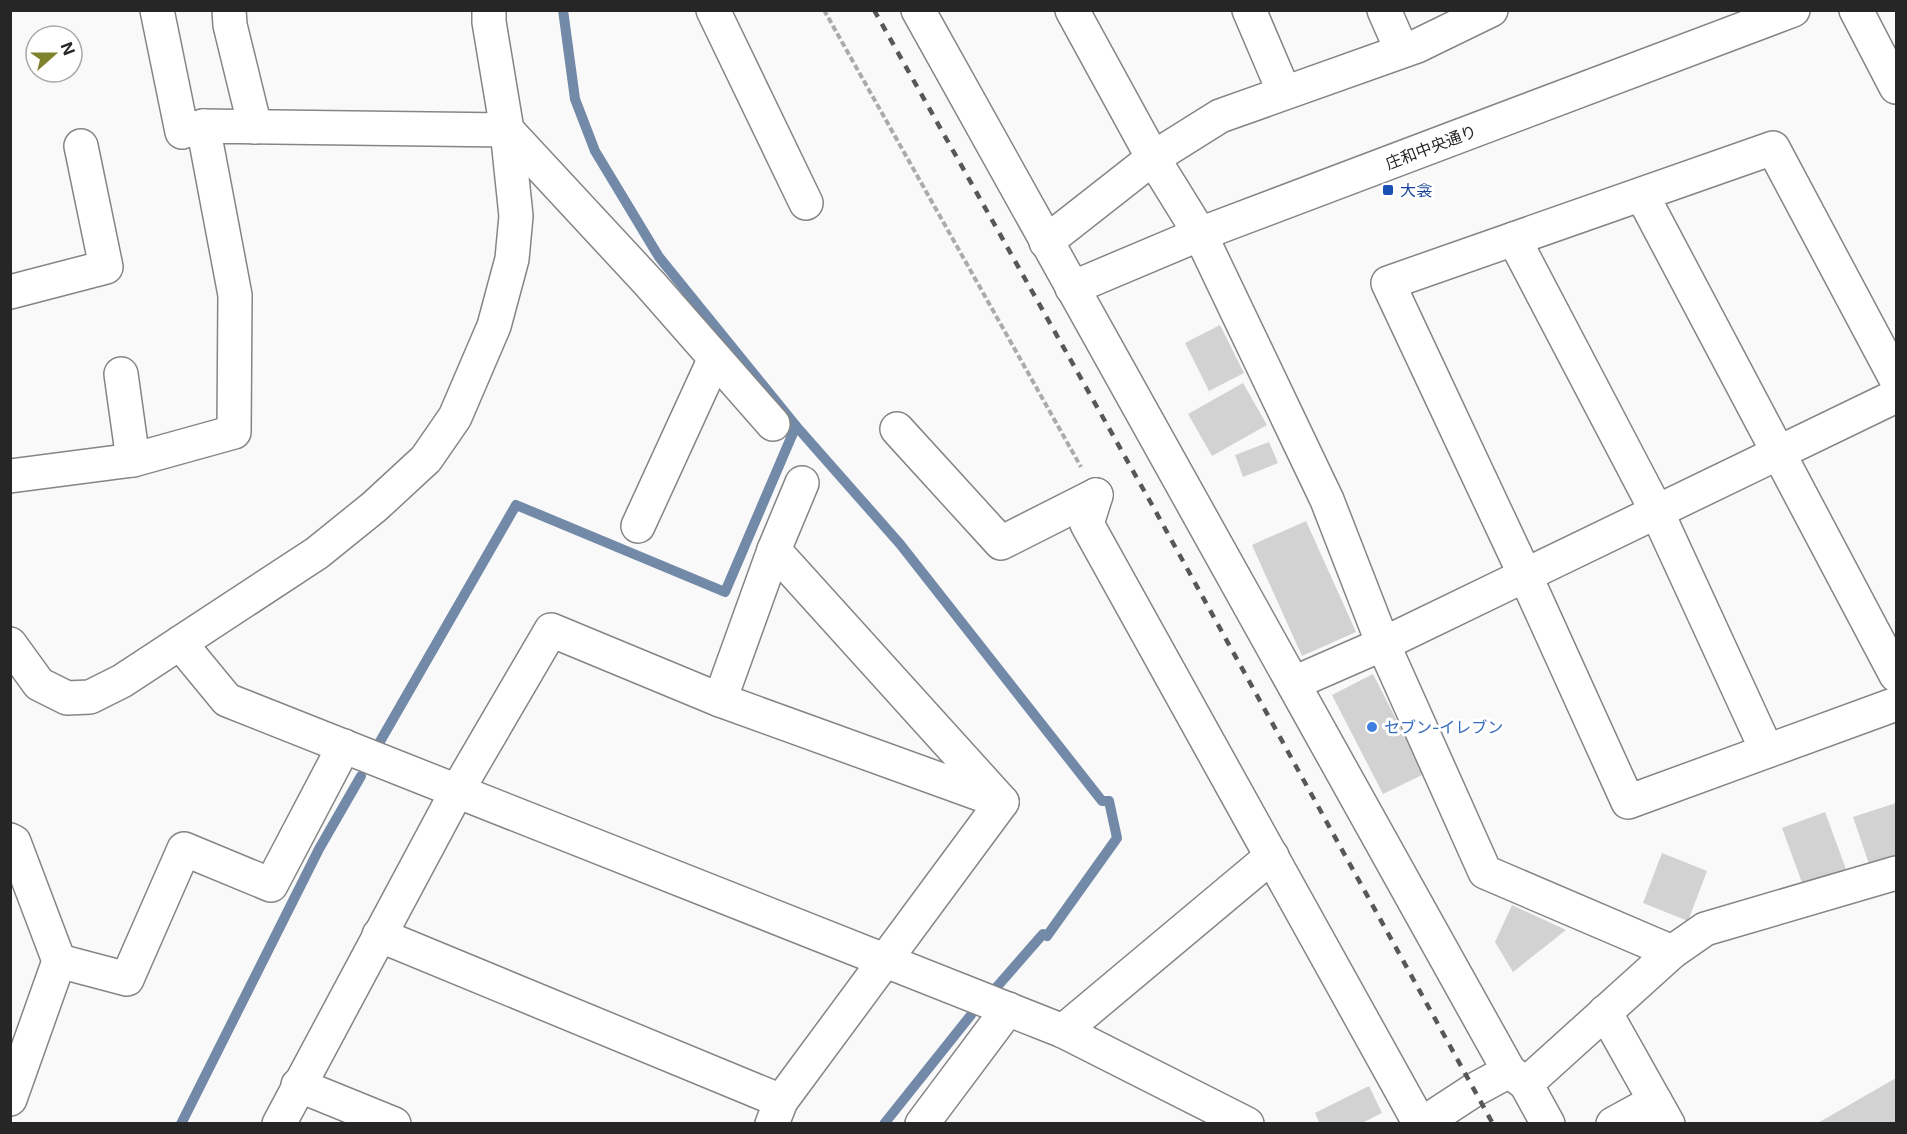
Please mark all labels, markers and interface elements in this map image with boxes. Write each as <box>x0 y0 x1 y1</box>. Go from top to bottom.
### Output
north arrow <box>24 24 84 84</box>
text: N <box>56 39 80 58</box>
street label: 庄和中央通り <box>1383 120 1479 174</box>
place label: 大衾 <box>1400 180 1432 200</box>
marker: 大衾 <box>1381 183 1395 197</box>
place label: セブン-イレブン <box>1384 717 1503 737</box>
marker: セブン-イレブン <box>1365 720 1379 734</box>

